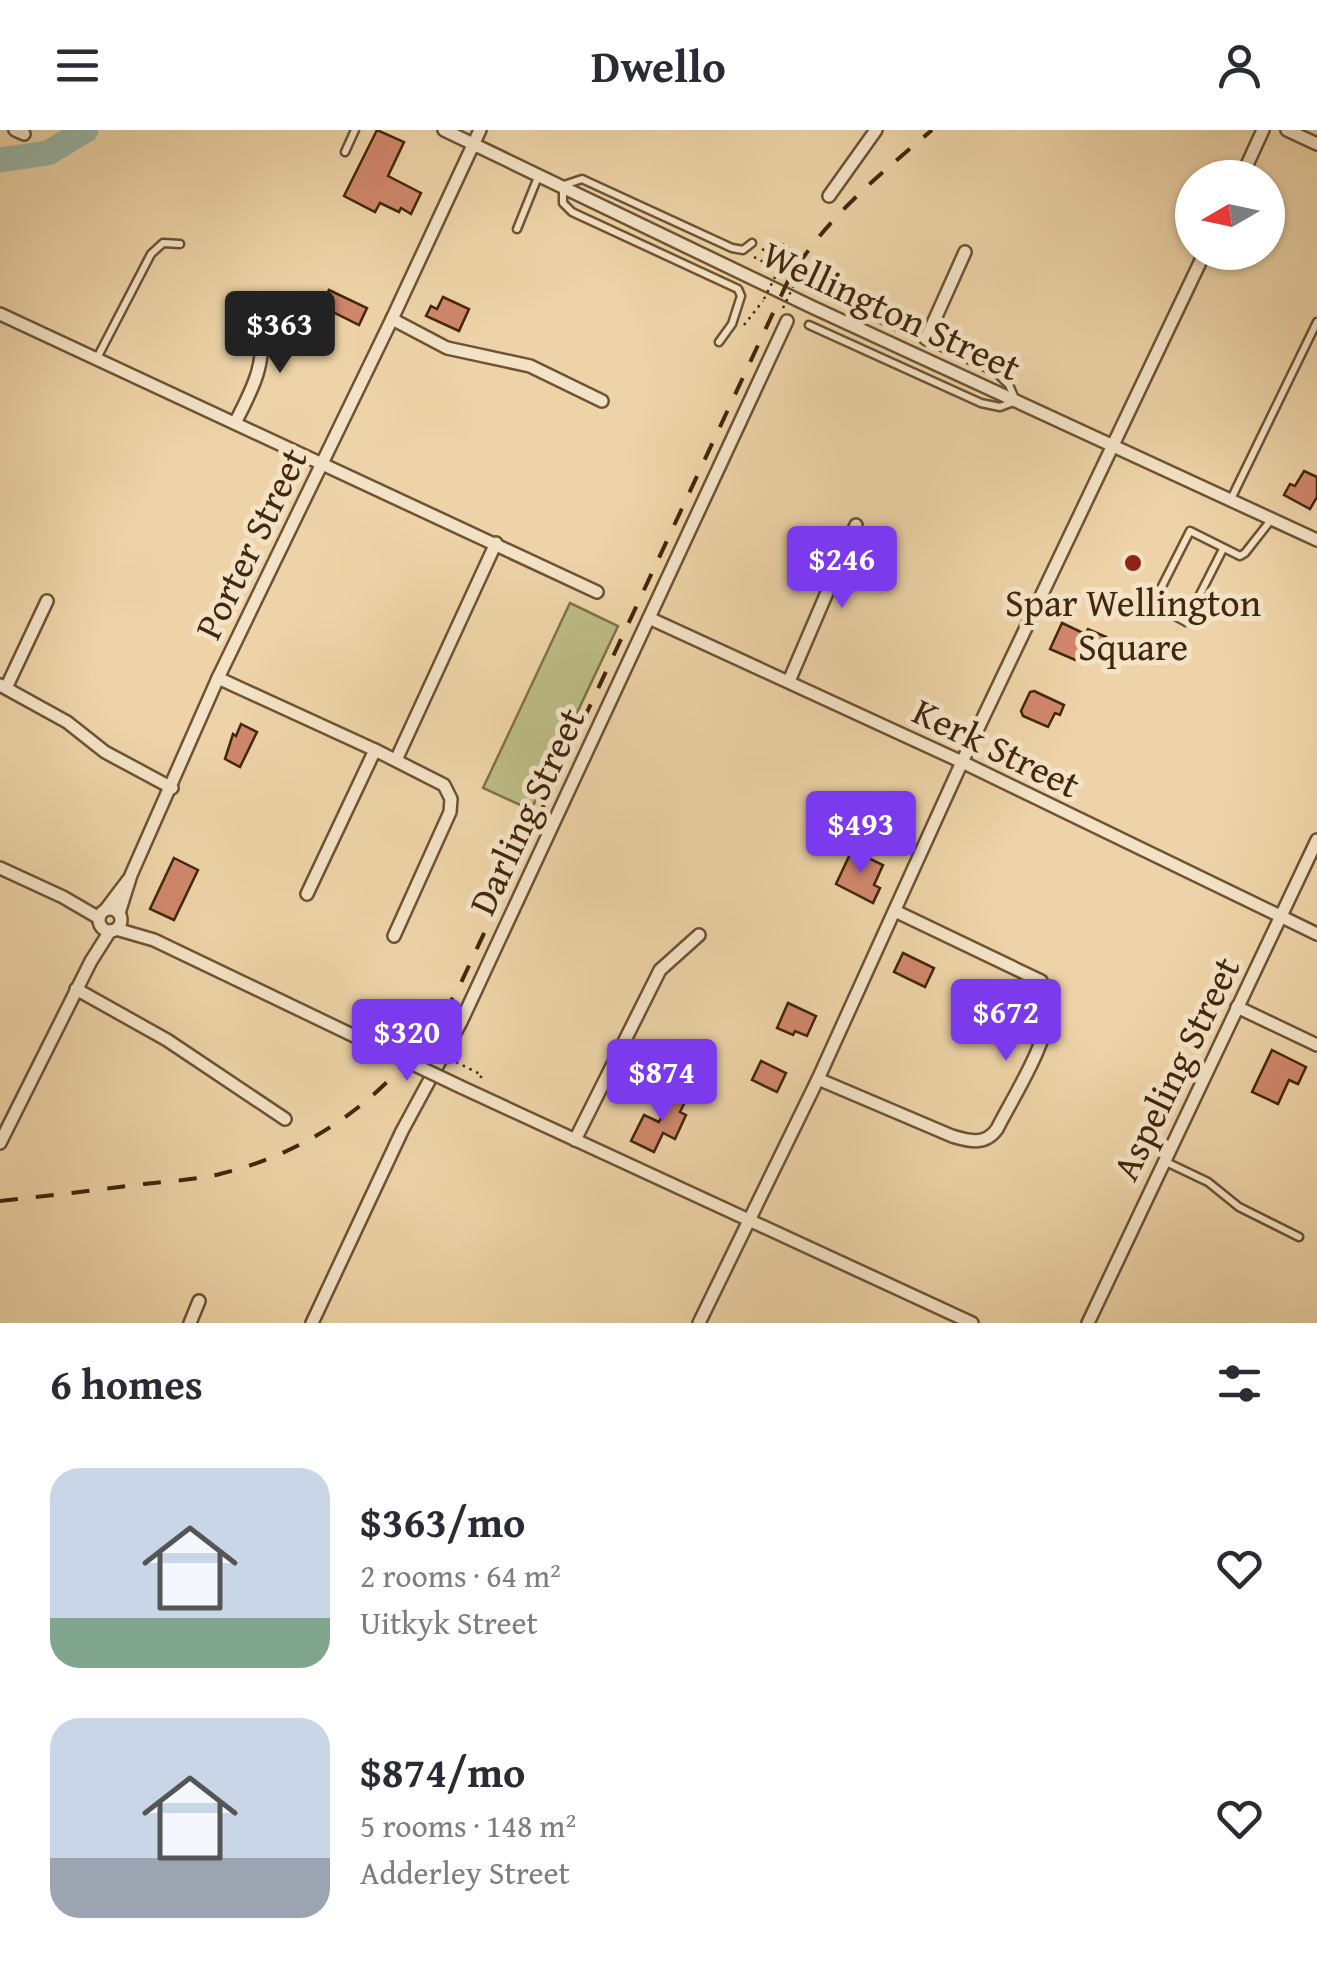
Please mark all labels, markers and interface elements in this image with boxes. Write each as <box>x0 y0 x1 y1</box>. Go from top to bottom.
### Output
text: Dwello <box>591 33 726 98</box>
icon: menu <box>50 38 105 93</box>
icon: person <box>1212 38 1267 93</box>
north arrow <box>1175 160 1285 270</box>
map controls <box>1175 160 1285 270</box>
street label: Wellington Street <box>753 226 1031 394</box>
pin: $363 <box>221 291 339 376</box>
text: $363 <box>247 300 313 347</box>
street label: Porter Street <box>179 438 321 648</box>
pin: $246 <box>783 526 901 611</box>
text: $246 <box>809 535 875 582</box>
marker: Spar Wellington Square <box>1122 552 1144 574</box>
place label: Spar Wellington Square <box>1005 574 1261 674</box>
street label: Kerk Street <box>904 682 1090 812</box>
street label: Darling Street <box>454 698 598 924</box>
pin: $493 <box>802 791 920 876</box>
text: $493 <box>828 800 894 847</box>
street label: Aspeling Street <box>1097 947 1253 1189</box>
pin: $672 <box>947 979 1065 1064</box>
text: $672 <box>973 988 1039 1035</box>
pin: $320 <box>348 999 466 1084</box>
text: $320 <box>374 1008 440 1055</box>
pin: $874 <box>603 1039 721 1124</box>
text: $874 <box>629 1048 695 1095</box>
text: 6 homes <box>50 1353 203 1414</box>
icon: filters <box>1212 1356 1267 1411</box>
text: $363/mo <box>360 1491 525 1552</box>
icon: home <box>130 1508 250 1628</box>
icon: heart <box>1212 1541 1267 1596</box>
text: 2 rooms · 64 m² <box>360 1552 561 1599</box>
text: Uitkyk Street <box>360 1599 538 1646</box>
text: $874/mo <box>360 1741 525 1802</box>
icon: home <box>130 1758 250 1878</box>
icon: heart <box>1212 1791 1267 1846</box>
text: 5 rooms · 148 m² <box>360 1802 576 1849</box>
text: Adderley Street <box>360 1849 570 1896</box>

